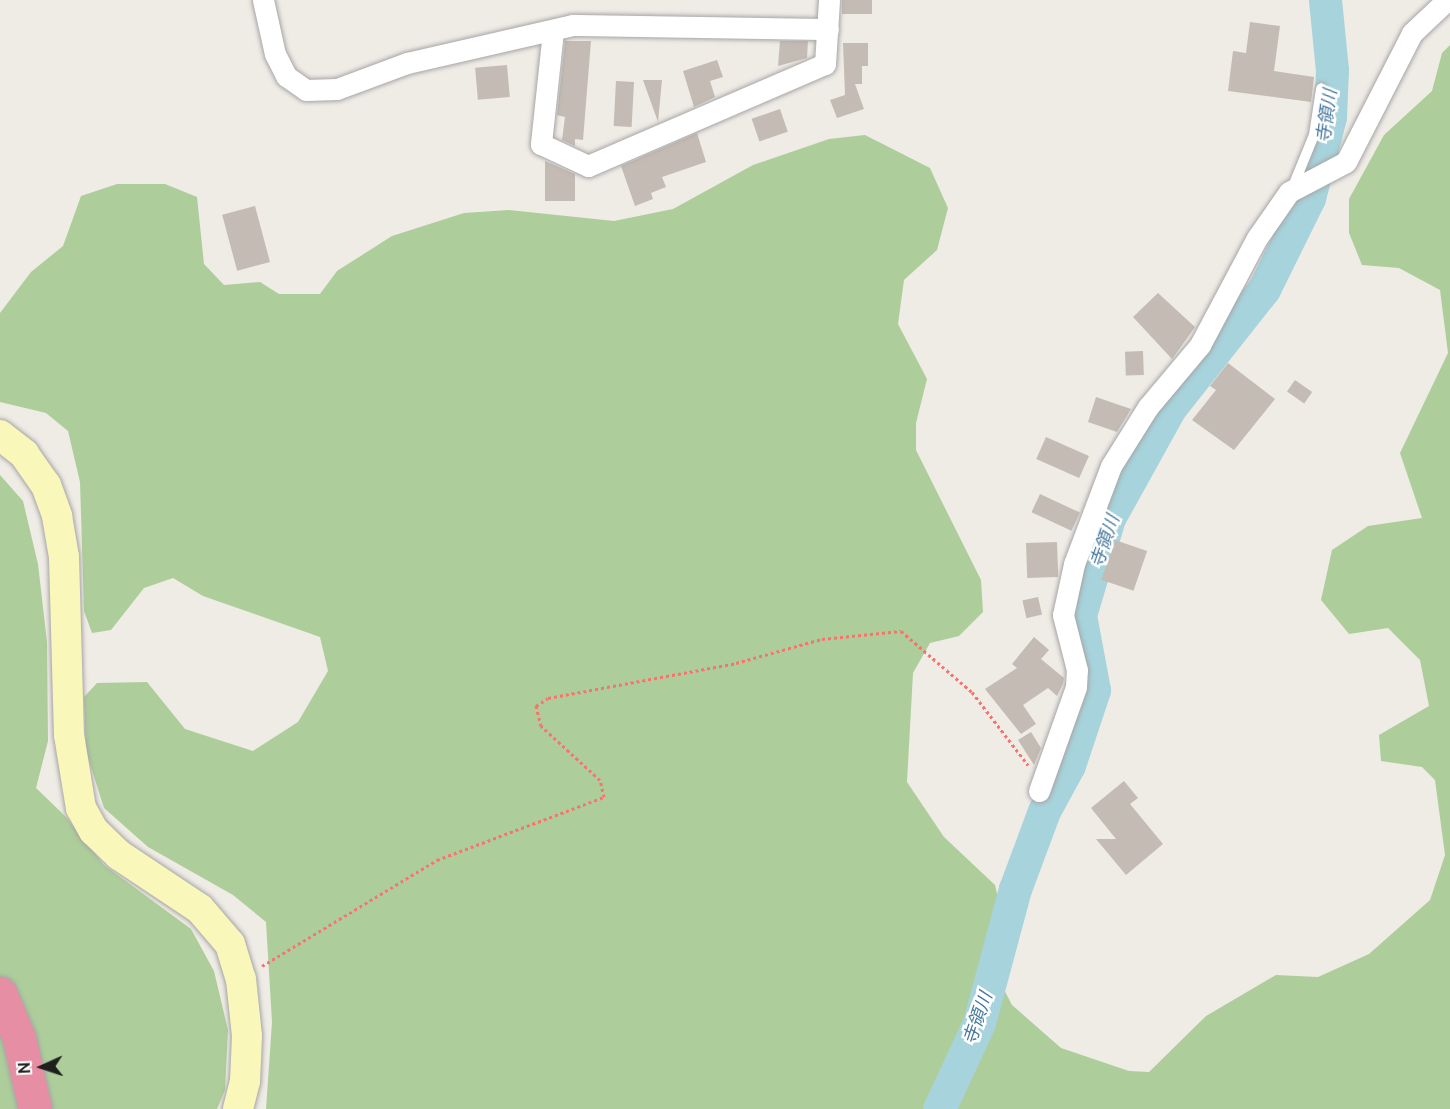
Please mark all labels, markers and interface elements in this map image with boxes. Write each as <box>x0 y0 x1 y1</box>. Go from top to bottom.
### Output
water label: 寺領川 <box>1312 88 1340 144</box>
water label: 寺領川 <box>1085 512 1123 570</box>
water label: 寺領川 <box>958 989 996 1047</box>
north arrow <box>12 1037 72 1097</box>
text: N <box>15 1062 33 1074</box>

